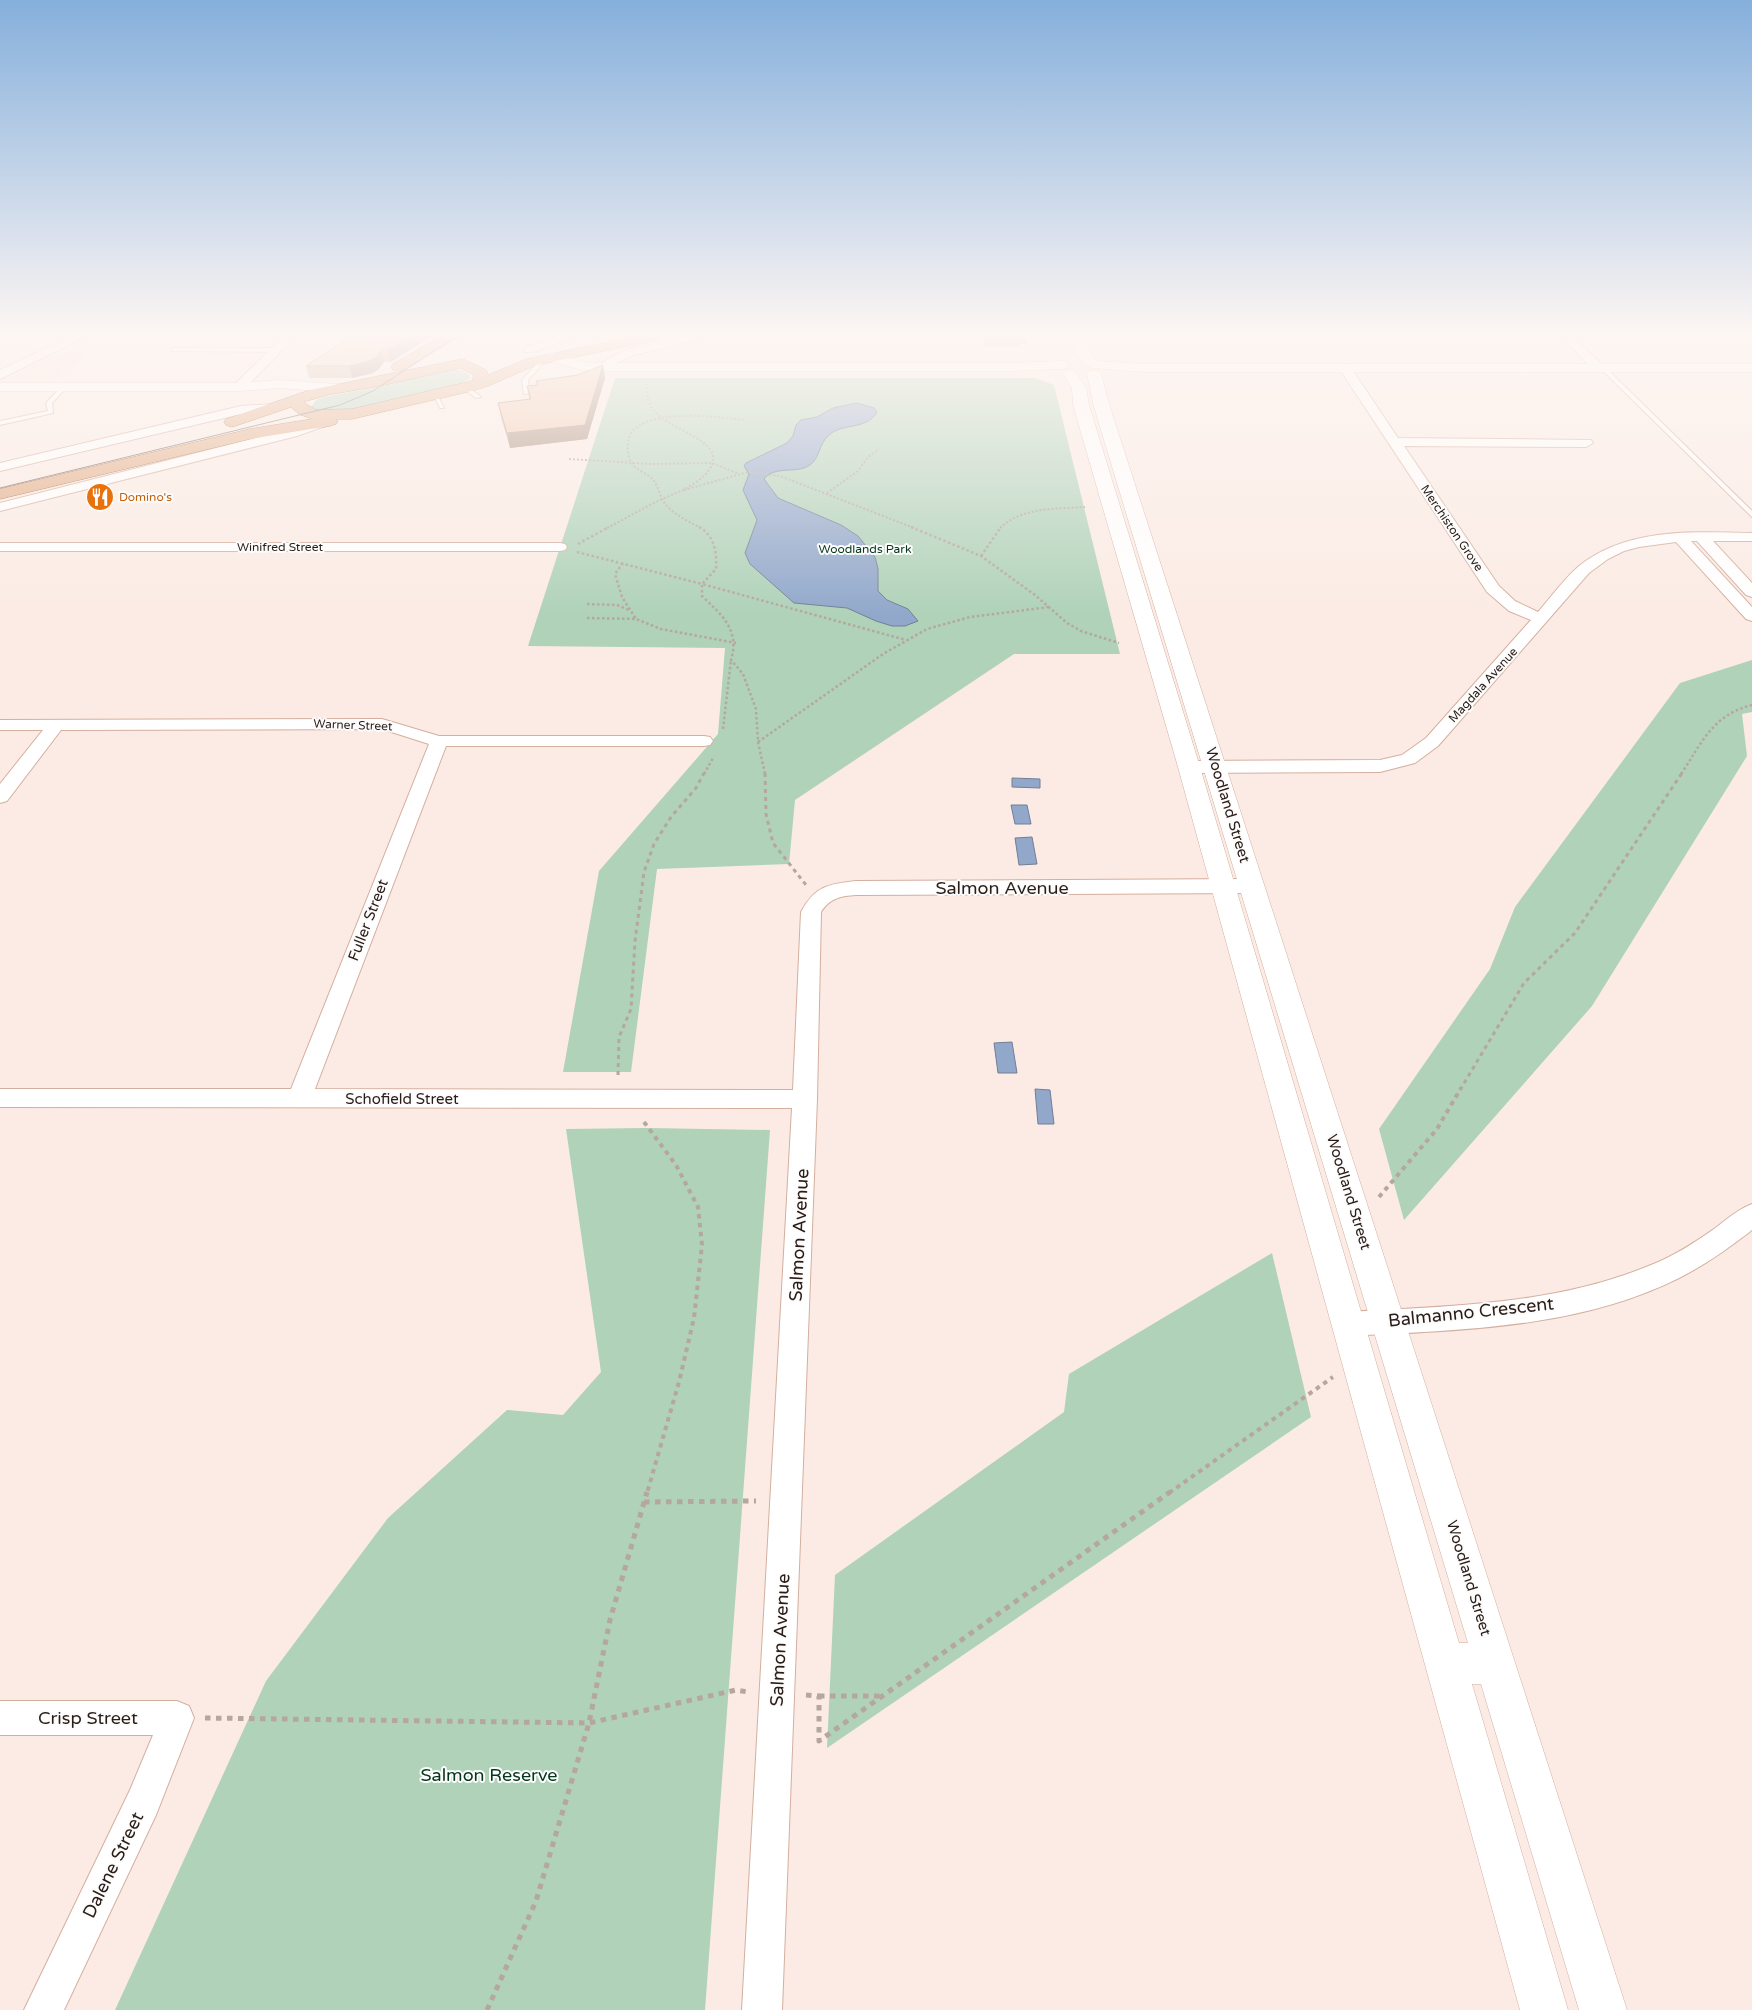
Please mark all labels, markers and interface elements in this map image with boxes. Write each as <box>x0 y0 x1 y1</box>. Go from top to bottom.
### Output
restaurant icon: Domino's <box>85 482 115 512</box>
street label: Merchiston Grove <box>1418 482 1486 574</box>
place label: Domino's <box>119 490 172 504</box>
street label: Winifred Street <box>237 540 323 554</box>
park label: Woodlands Park <box>819 542 912 556</box>
street label: Magdala Avenue <box>1446 644 1520 725</box>
street label: Warner Street <box>313 717 393 733</box>
street label: Woodland Street <box>1202 745 1254 865</box>
street label: Fuller Street <box>344 876 392 963</box>
street label: Salmon Avenue <box>935 877 1069 899</box>
street label: Schofield Street <box>345 1090 459 1108</box>
street label: Woodland Street <box>1323 1132 1375 1252</box>
street label: Salmon Avenue <box>785 1168 813 1302</box>
street label: Balmanno Crescent <box>1387 1292 1555 1332</box>
street label: Woodland Street <box>1443 1518 1495 1638</box>
street label: Salmon Avenue <box>766 1573 794 1707</box>
street label: Crisp Street <box>38 1707 138 1729</box>
park label: Salmon Reserve <box>420 1764 558 1786</box>
street label: Dalene Street <box>78 1808 148 1922</box>

